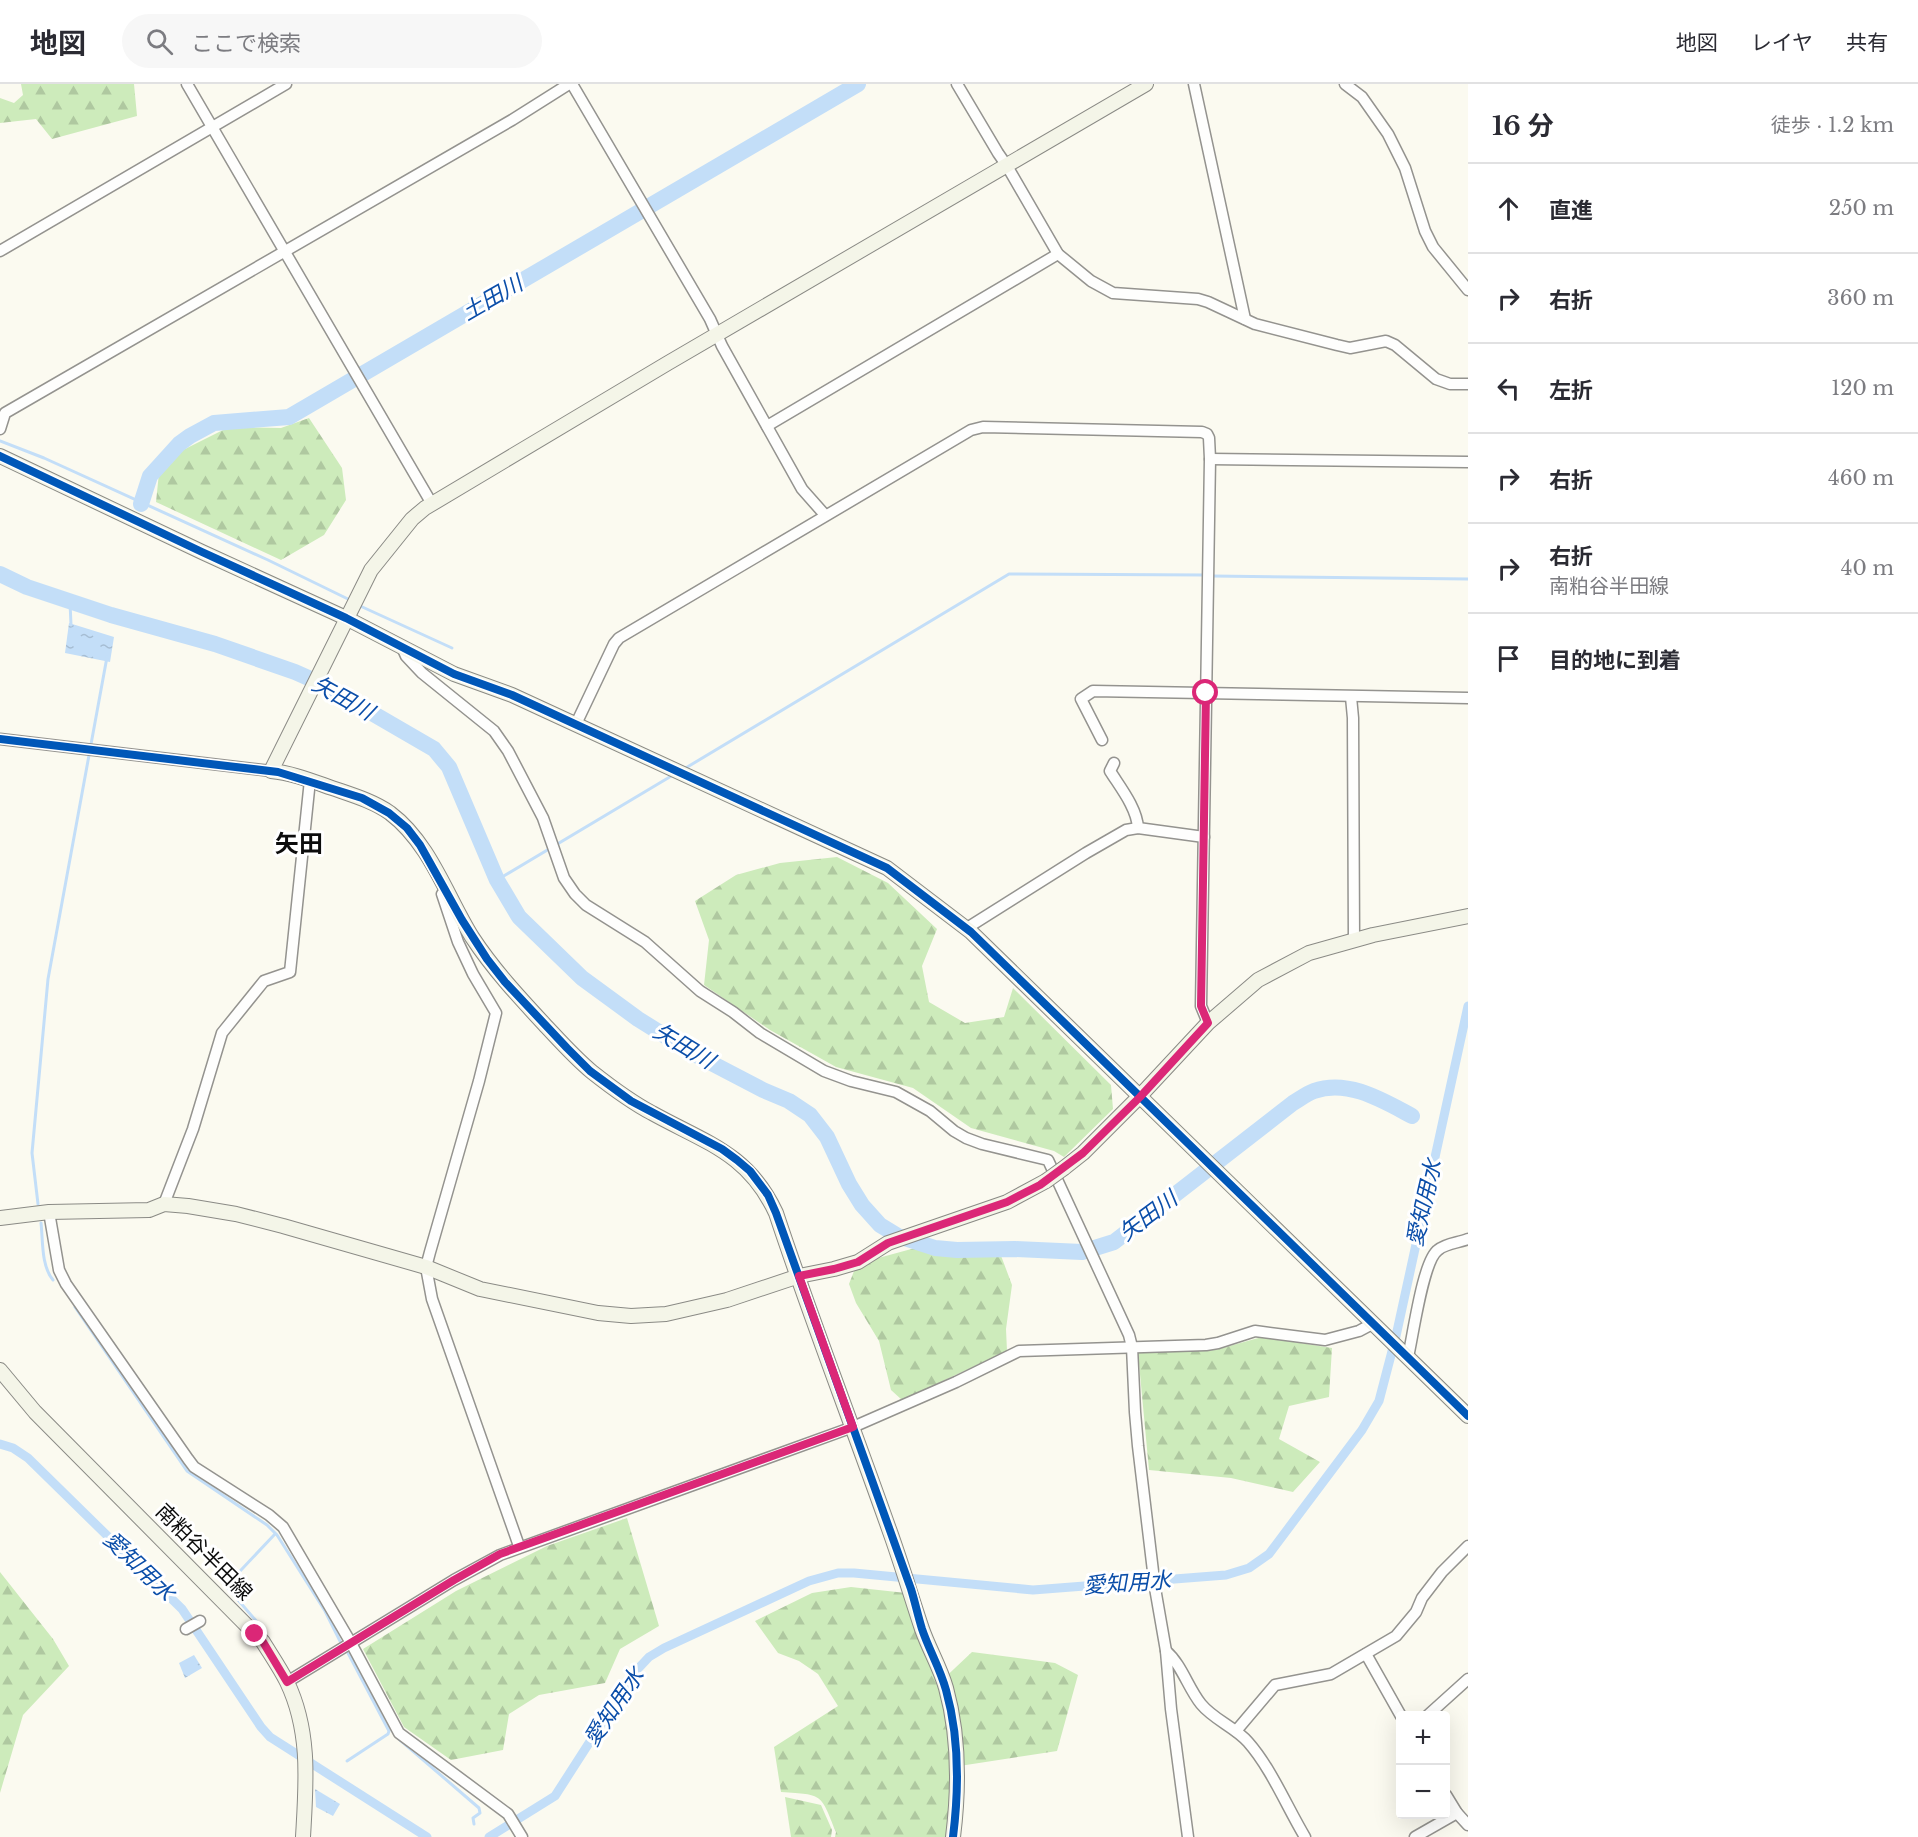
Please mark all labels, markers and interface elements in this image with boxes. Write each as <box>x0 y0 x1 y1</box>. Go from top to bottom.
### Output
search box <box>122 14 542 68</box>
icon: search <box>143 25 176 58</box>
text: 地図 <box>30 26 86 61</box>
text: ここで検索 <box>191 30 301 57</box>
text: 地図 <box>1676 30 1718 56</box>
text: レイヤ <box>1751 30 1813 56</box>
text: 共有 <box>1846 30 1888 56</box>
text: 16 分 <box>1492 110 1554 142</box>
text: 徒歩 · 1.2 km <box>1771 113 1894 137</box>
icon: ahead <box>1492 192 1525 225</box>
text: 250 m <box>1829 196 1894 220</box>
text: 直進 <box>1549 197 1593 224</box>
water label: 土田川 <box>457 269 529 326</box>
icon: right <box>1492 282 1525 315</box>
text: 360 m <box>1827 286 1894 310</box>
text: 右折 <box>1549 287 1593 314</box>
icon: left <box>1492 372 1525 405</box>
text: 120 m <box>1831 376 1894 400</box>
text: 左折 <box>1549 377 1593 404</box>
icon: right <box>1492 462 1525 495</box>
text: 460 m <box>1828 466 1894 490</box>
text: 右折 <box>1549 467 1593 494</box>
text: 右折 <box>1549 543 1593 570</box>
icon: right <box>1492 552 1525 585</box>
text: 40 m <box>1841 556 1894 580</box>
text: 南粕谷半田線 <box>1549 574 1669 598</box>
icon: arrive <box>1492 642 1525 675</box>
text: 目的地に到着 <box>1549 647 1681 674</box>
water label: 矢田川 <box>308 670 380 727</box>
route start <box>1192 679 1218 705</box>
district label: 矢田 <box>275 829 323 858</box>
water label: 矢田川 <box>649 1017 721 1076</box>
water label: 愛知用水 <box>1401 1155 1448 1249</box>
water label: 矢田川 <box>1114 1184 1184 1247</box>
street label: 南粕谷半田線 <box>150 1498 258 1606</box>
water label: 愛知用水 <box>98 1526 181 1608</box>
water label: 愛知用水 <box>1082 1566 1174 1600</box>
route end <box>241 1620 267 1646</box>
water label: 愛知用水 <box>578 1661 651 1751</box>
map controls <box>1396 1711 1450 1819</box>
button: + <box>1396 1711 1450 1765</box>
button: − <box>1396 1765 1450 1819</box>

